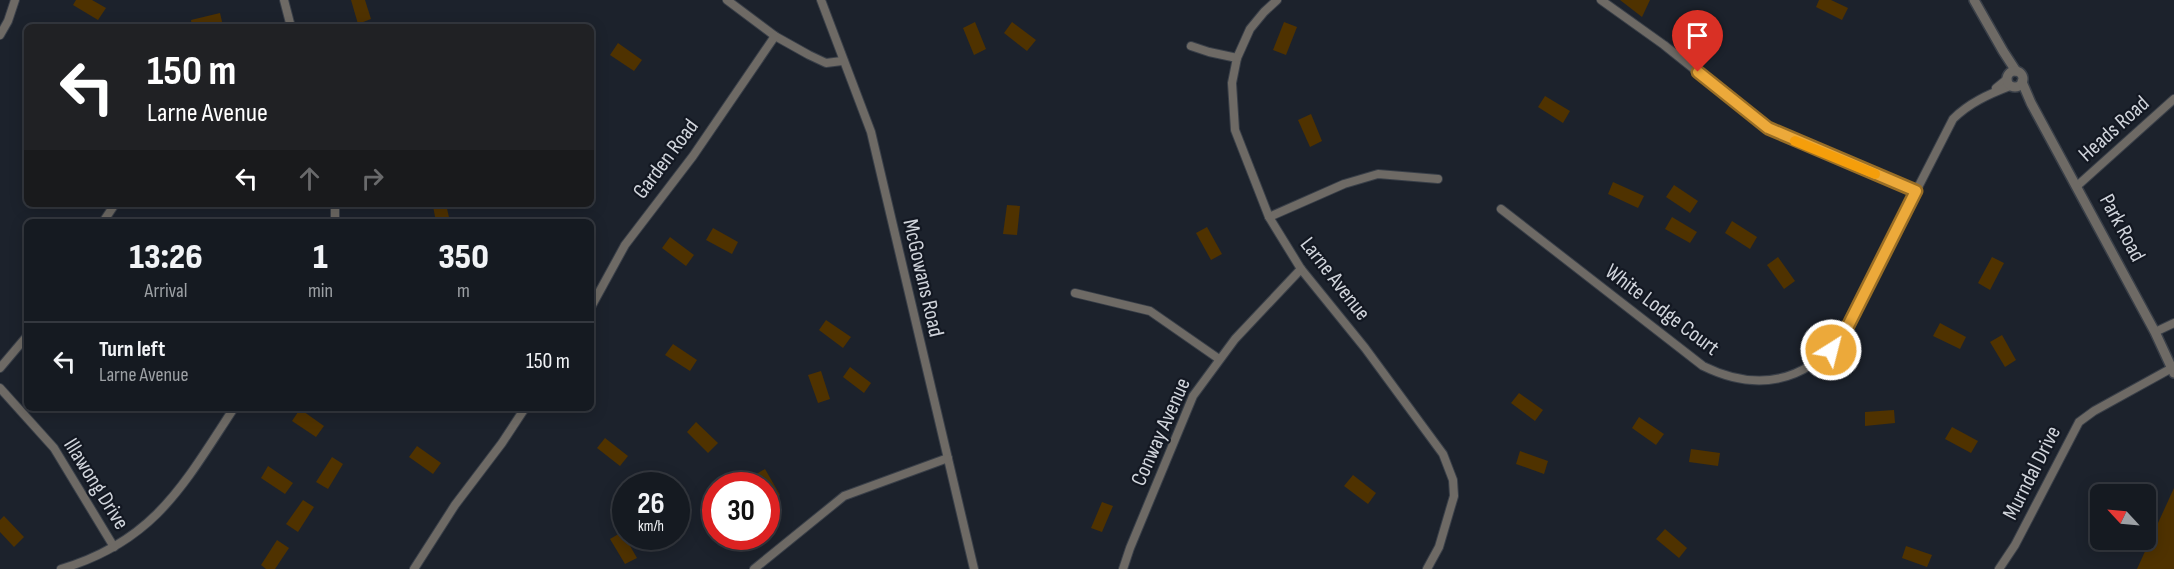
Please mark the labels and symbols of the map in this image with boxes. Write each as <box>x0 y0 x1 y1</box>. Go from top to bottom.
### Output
pin <box>1672 10 1723 72</box>
street label: Heads Road <box>2073 90 2155 168</box>
street label: Garden Road <box>627 114 705 204</box>
street label: Park Road <box>2093 190 2151 266</box>
street label: McGowans Road <box>896 217 950 339</box>
street label: Larne Avenue <box>1294 232 1376 326</box>
street label: White Lodge Court <box>1600 258 1725 362</box>
position arrow <box>1799 318 1863 382</box>
street label: Conway Avenue <box>1125 374 1197 490</box>
street label: Murndal Drive <box>1997 422 2067 524</box>
street label: Illawong Drive <box>57 433 135 535</box>
speed limit sign: 30 <box>702 472 780 550</box>
north arrow <box>2090 484 2156 550</box>

